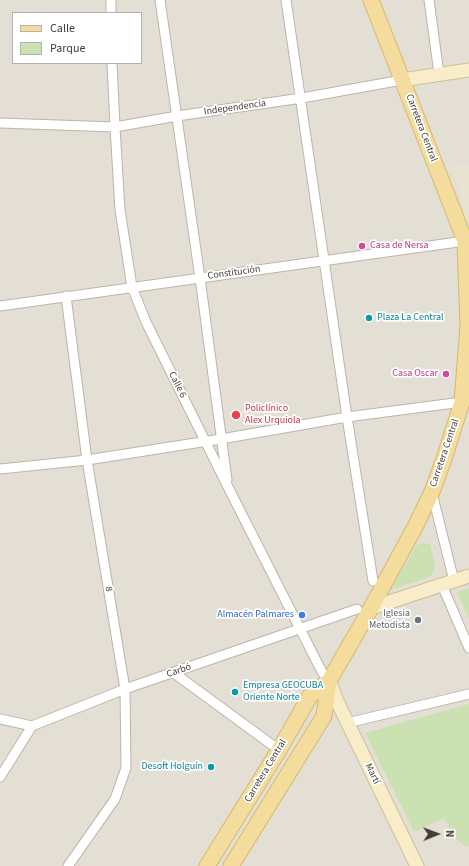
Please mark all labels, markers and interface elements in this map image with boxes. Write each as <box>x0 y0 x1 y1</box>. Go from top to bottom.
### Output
legend <box>12 12 142 64</box>
text: Calle <box>50 20 75 37</box>
text: Parque <box>50 40 86 57</box>
street label: Carretera Central <box>403 93 439 163</box>
street label: Independencia <box>203 98 267 118</box>
place label: Casa de Nersa <box>370 240 429 252</box>
marker: Casa de Nersa <box>357 241 367 251</box>
street label: Constitución <box>207 263 261 283</box>
place label: Plaza La Central <box>377 312 444 324</box>
marker: Plaza La Central <box>364 313 374 323</box>
place label: Casa Oscar <box>392 368 438 380</box>
marker: Casa Oscar <box>441 369 451 379</box>
street label: Calle 6 <box>165 370 189 400</box>
place label: Policlínico Alex Urquiola <box>245 403 301 426</box>
marker: Policlínico Alex Urquiola <box>230 409 242 421</box>
street label: Carretera Central <box>428 417 462 489</box>
street label: 8 <box>102 586 114 592</box>
place label: Iglesia Metodista <box>369 608 410 632</box>
place label: Almacén Palmares <box>217 609 294 621</box>
marker: Almacén Palmares <box>297 610 307 620</box>
marker: Iglesia Metodista <box>413 615 423 625</box>
street label: Carbó <box>165 661 193 681</box>
place label: Empresa GEOCUBA Oriente Norte <box>243 680 323 704</box>
marker: Empresa GEOCUBA Oriente Norte <box>230 687 240 697</box>
street label: Carretera Central <box>243 737 289 805</box>
place label: Desoft Holguín <box>141 761 203 773</box>
marker: Desoft Holguín <box>206 762 216 772</box>
street label: Martí <box>362 762 382 786</box>
north arrow <box>417 814 457 854</box>
text: N <box>442 830 457 838</box>

